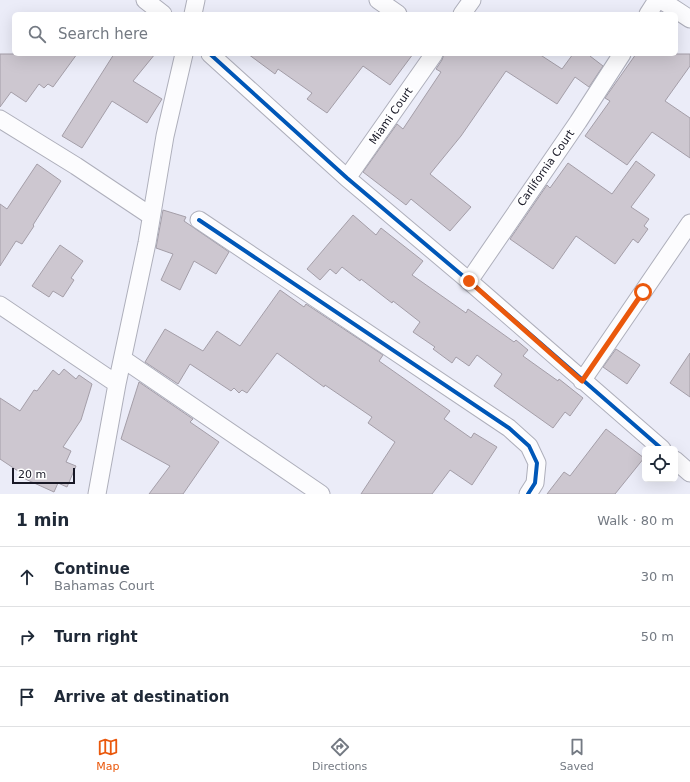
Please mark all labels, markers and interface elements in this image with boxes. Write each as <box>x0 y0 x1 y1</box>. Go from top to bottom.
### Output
search box <box>12 12 678 56</box>
icon: search <box>26 23 48 45</box>
text: Search here <box>58 25 148 43</box>
street label: Miami Court <box>367 84 416 147</box>
street label: Carlifornia Court <box>515 127 578 209</box>
route end <box>460 272 478 290</box>
route start <box>634 283 652 301</box>
map controls <box>642 446 678 482</box>
button: locate <box>642 446 678 482</box>
scale bar <box>12 466 75 485</box>
text: 20 m <box>18 468 46 481</box>
text: 1 min <box>16 510 69 530</box>
text: Walk · 80 m <box>597 513 674 528</box>
text: Continue <box>54 560 130 578</box>
icon: ahead <box>16 566 38 588</box>
text: 30 m <box>641 569 674 584</box>
text: Bahamas Court <box>54 578 154 593</box>
icon: right <box>16 626 38 648</box>
text: Turn right <box>54 628 138 646</box>
text: 50 m <box>641 629 674 644</box>
icon: arrive <box>16 686 38 708</box>
text: Arrive at destination <box>54 688 229 706</box>
tab: Map <box>96 736 119 773</box>
tab: Directions <box>312 736 367 773</box>
tab: Saved <box>560 736 594 773</box>

